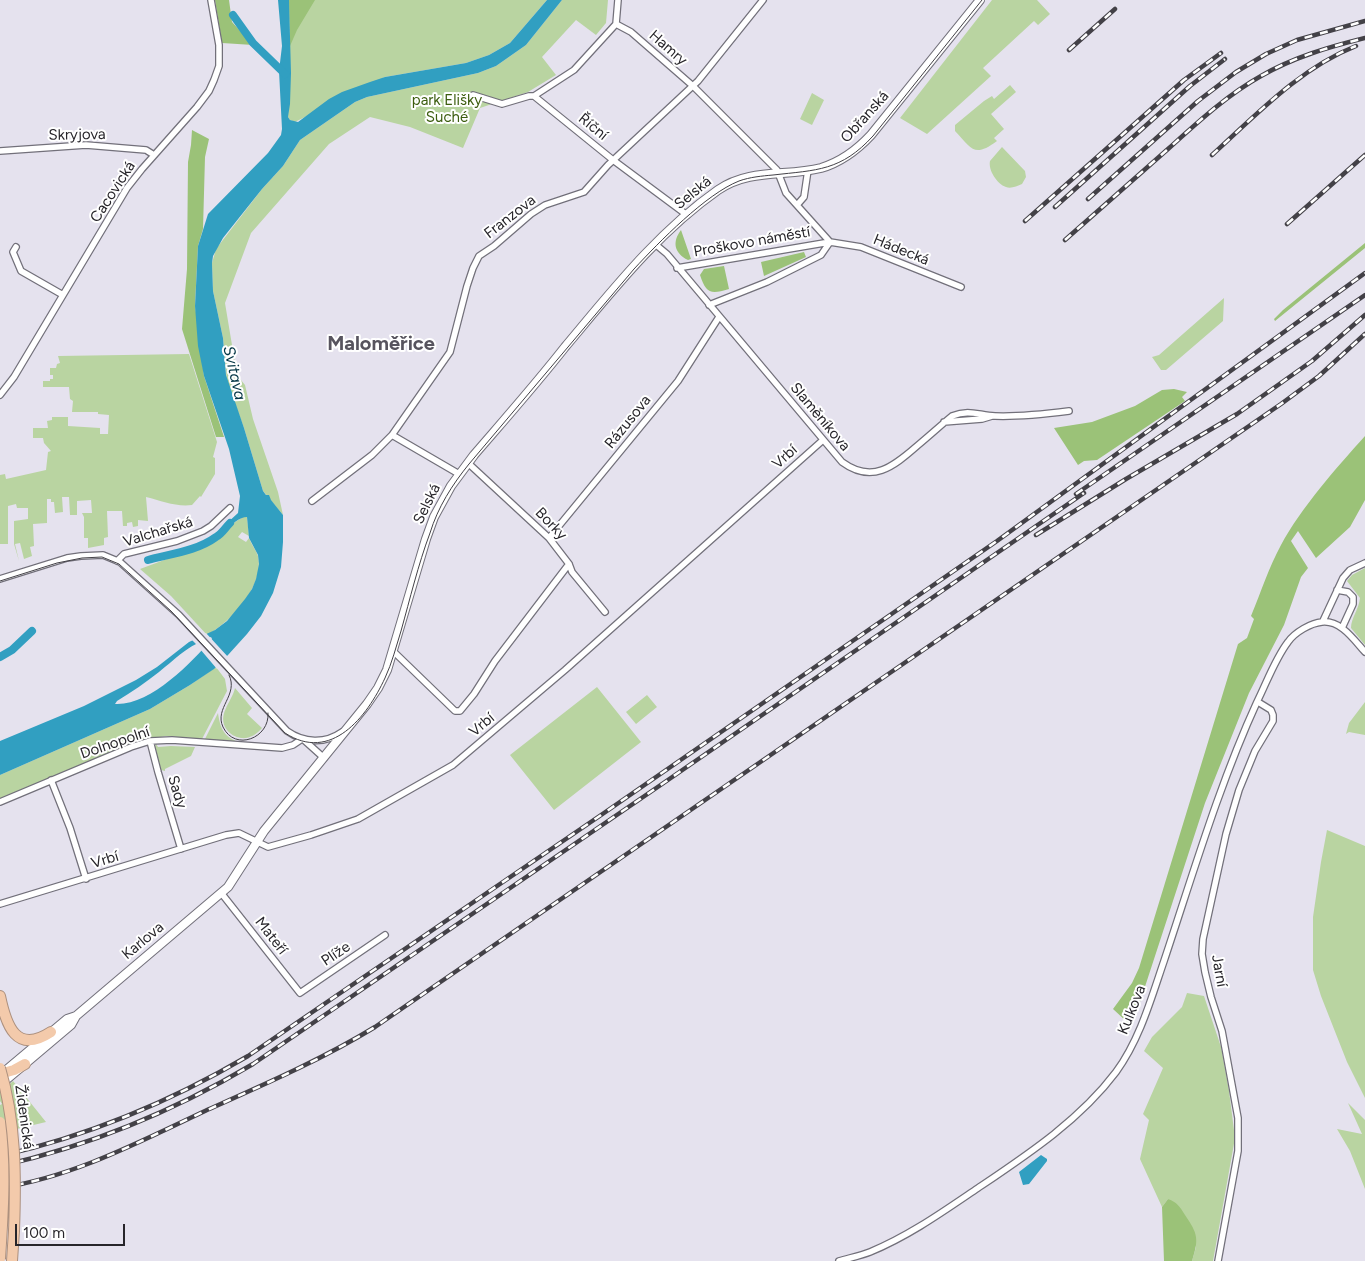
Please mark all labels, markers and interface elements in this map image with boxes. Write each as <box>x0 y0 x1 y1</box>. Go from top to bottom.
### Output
street label: Hamry <box>645 27 691 69</box>
street label: Obřanská <box>837 87 893 147</box>
park label: park Elišky Suché <box>412 92 482 127</box>
street label: Říční <box>575 110 611 144</box>
street label: Skryjova <box>48 126 106 144</box>
street label: Cacovická <box>87 158 139 226</box>
street label: Selská <box>671 173 715 213</box>
street label: Franzova <box>481 191 539 243</box>
street label: Proškovo náměstí <box>692 223 812 261</box>
street label: Hádecká <box>870 231 932 269</box>
district label: Maloměřice <box>327 332 435 356</box>
water label: Svitava <box>218 344 250 402</box>
street label: Slaměníkova <box>786 379 854 455</box>
street label: Rázusova <box>601 392 655 452</box>
street label: Vrbí <box>769 441 801 473</box>
street label: Selská <box>410 481 444 527</box>
street label: Borky <box>531 504 571 544</box>
street label: Valchařská <box>121 513 195 551</box>
street label: Vrbí <box>466 709 498 741</box>
street label: Dolnopolní <box>78 723 152 763</box>
street label: Sady <box>163 773 191 811</box>
street label: Vrbí <box>89 847 121 873</box>
street label: Mateří <box>251 914 291 958</box>
street label: Karlova <box>119 918 167 964</box>
street label: Plíže <box>318 938 354 970</box>
street label: Jarní <box>1207 954 1231 988</box>
street label: Kulkova <box>1114 983 1150 1037</box>
street label: Židenická <box>11 1084 37 1150</box>
scale bar <box>18 1214 128 1246</box>
text: 100 m <box>23 1224 65 1242</box>

